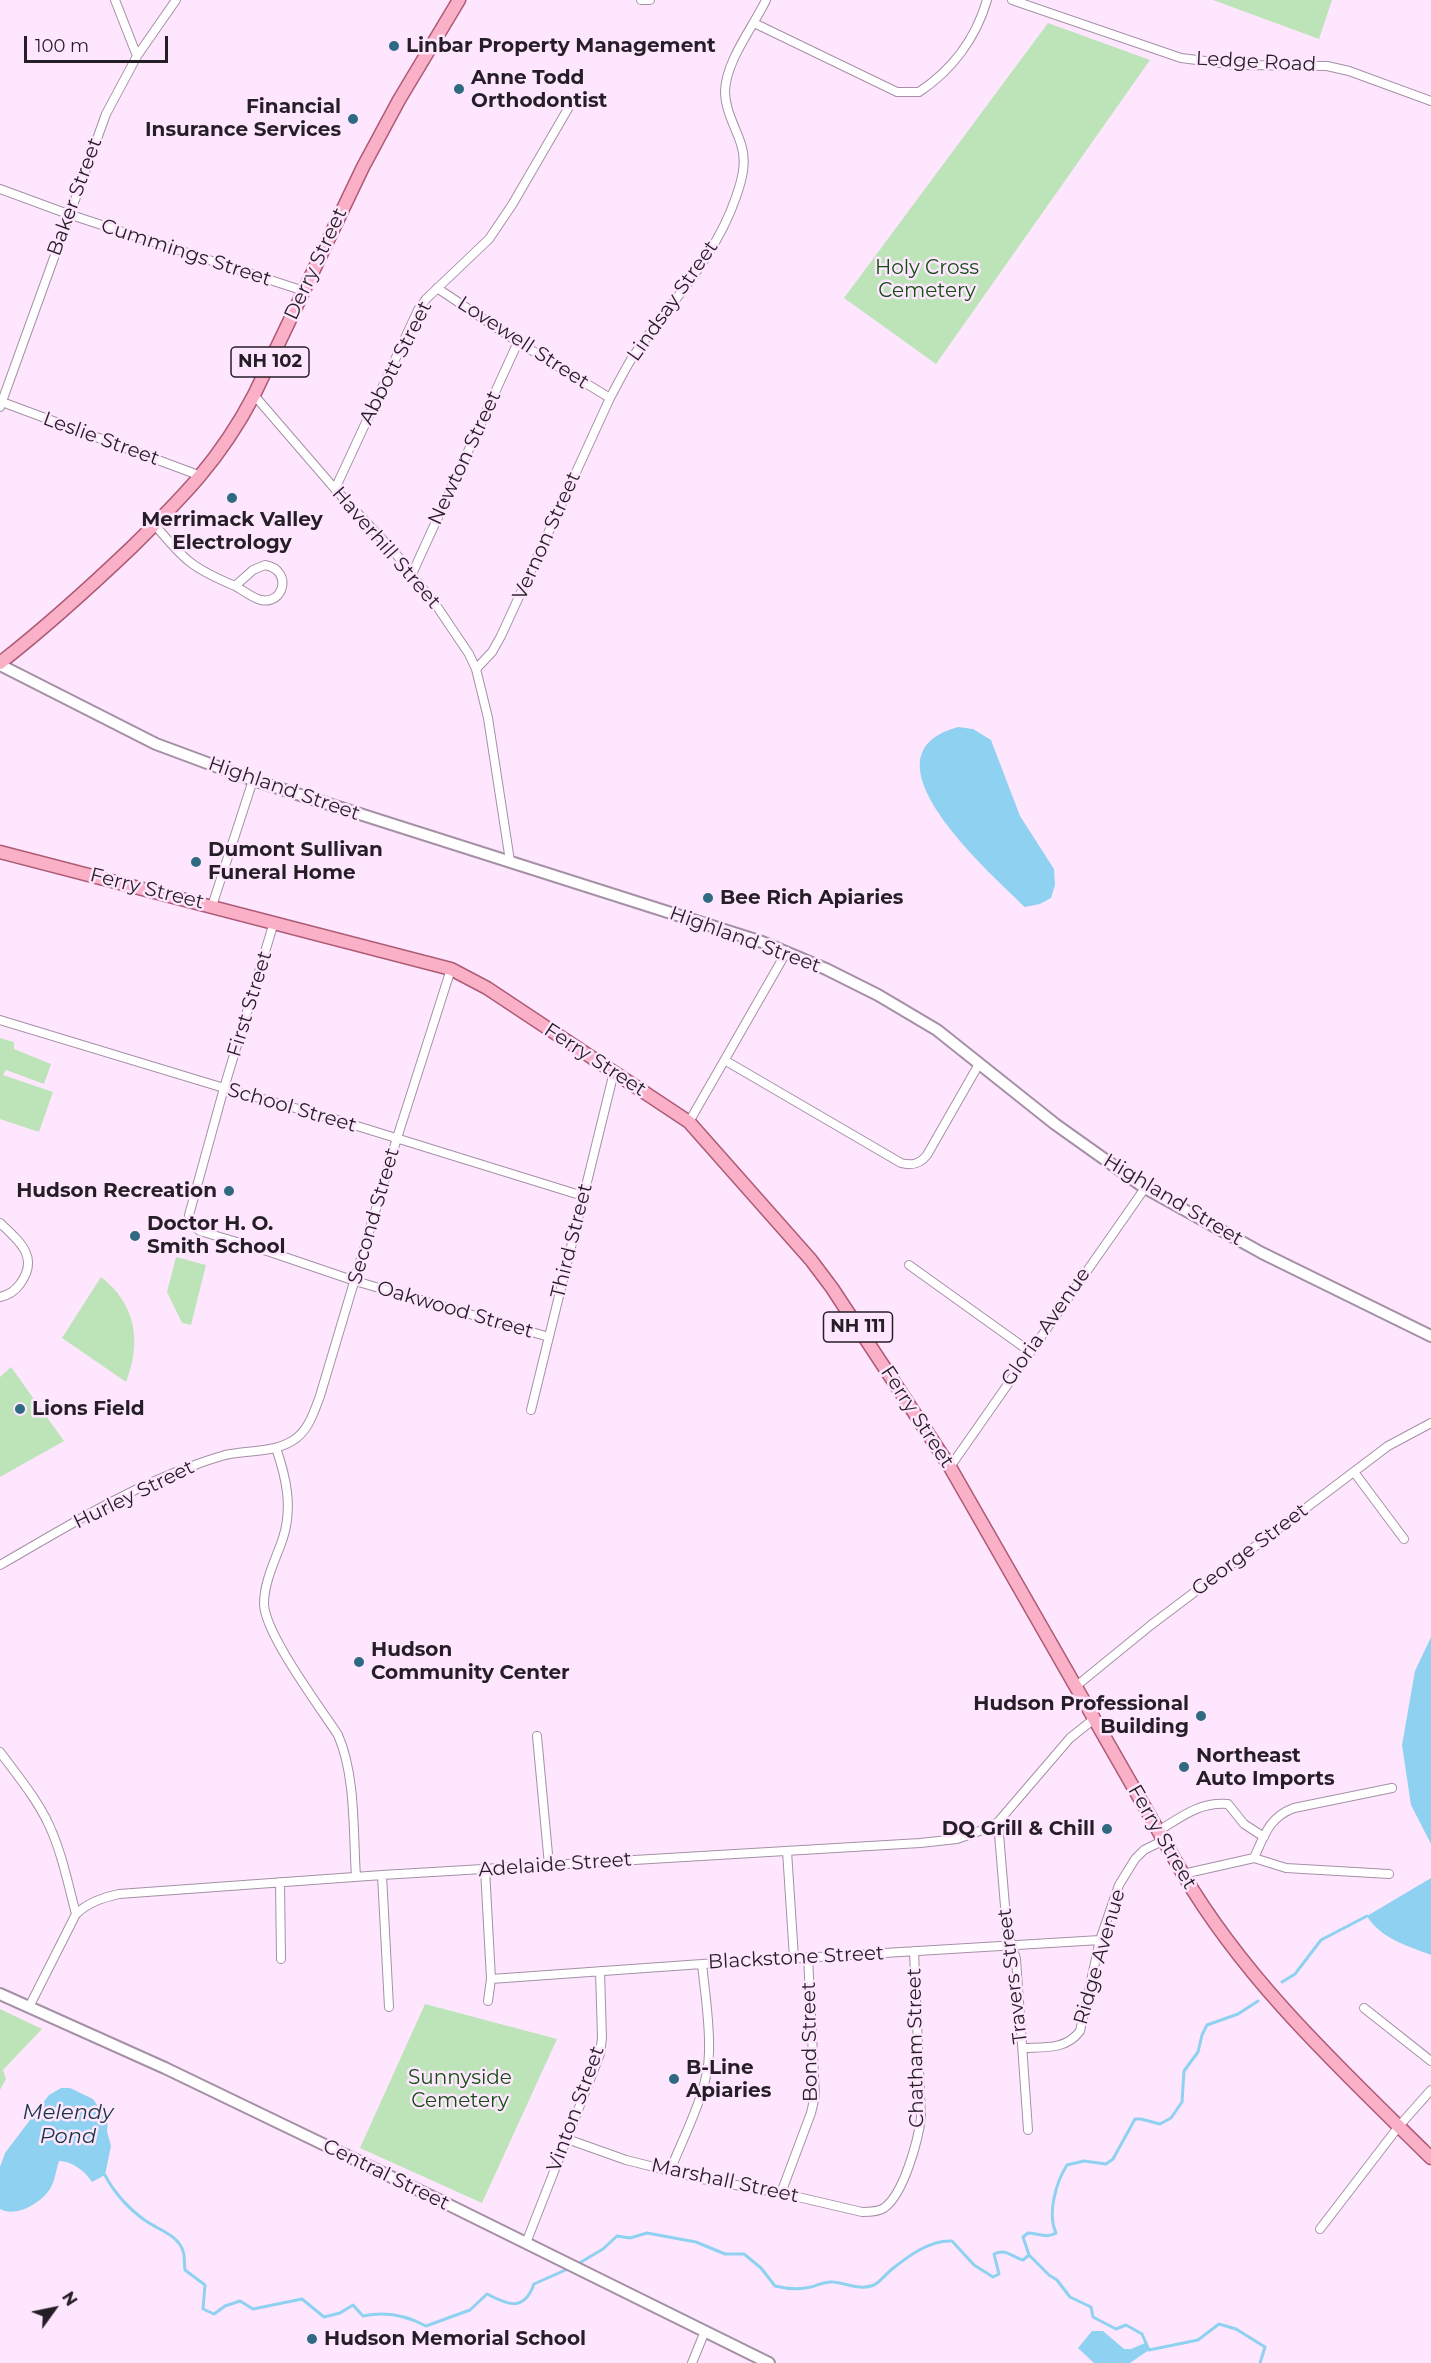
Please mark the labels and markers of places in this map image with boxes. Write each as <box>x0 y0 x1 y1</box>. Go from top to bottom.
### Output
place label: Linbar Property Management <box>406 34 716 58</box>
marker: Linbar Property Management <box>387 39 401 53</box>
place label: Anne Todd Orthodontist <box>471 66 607 113</box>
marker: Anne Todd Orthodontist <box>452 82 466 96</box>
place label: Financial Insurance Services <box>145 95 341 142</box>
marker: Financial Insurance Services <box>346 112 360 126</box>
marker: Merrimack Valley Electrology <box>225 491 239 505</box>
place label: Merrimack Valley Electrology <box>141 508 323 555</box>
place label: Dumont Sullivan Funeral Home <box>208 838 383 885</box>
marker: Dumont Sullivan Funeral Home <box>189 855 203 869</box>
place label: Bee Rich Apiaries <box>720 886 903 910</box>
marker: Bee Rich Apiaries <box>701 891 715 905</box>
place label: Hudson Recreation <box>16 1179 217 1203</box>
marker: Hudson Recreation <box>222 1184 236 1198</box>
place label: Doctor H. O. Smith School <box>147 1212 286 1259</box>
marker: Doctor H. O. Smith School <box>128 1229 142 1243</box>
place label: Lions Field <box>32 1397 145 1421</box>
marker: Lions Field <box>13 1402 27 1416</box>
place label: Hudson Community Center <box>371 1638 570 1685</box>
marker: Hudson Community Center <box>352 1655 366 1669</box>
place label: Hudson Professional Building <box>973 1692 1189 1739</box>
marker: Hudson Professional Building <box>1194 1709 1208 1723</box>
place label: Northeast Auto Imports <box>1196 1744 1335 1791</box>
marker: Northeast Auto Imports <box>1177 1760 1191 1774</box>
place label: DQ Grill & Chill <box>942 1817 1095 1841</box>
marker: DQ Grill & Chill <box>1100 1822 1114 1836</box>
place label: B-Line Apiaries <box>686 2056 771 2103</box>
marker: B-Line Apiaries <box>667 2072 681 2086</box>
place label: Hudson Memorial School <box>324 2327 586 2351</box>
marker: Hudson Memorial School <box>305 2332 319 2346</box>

